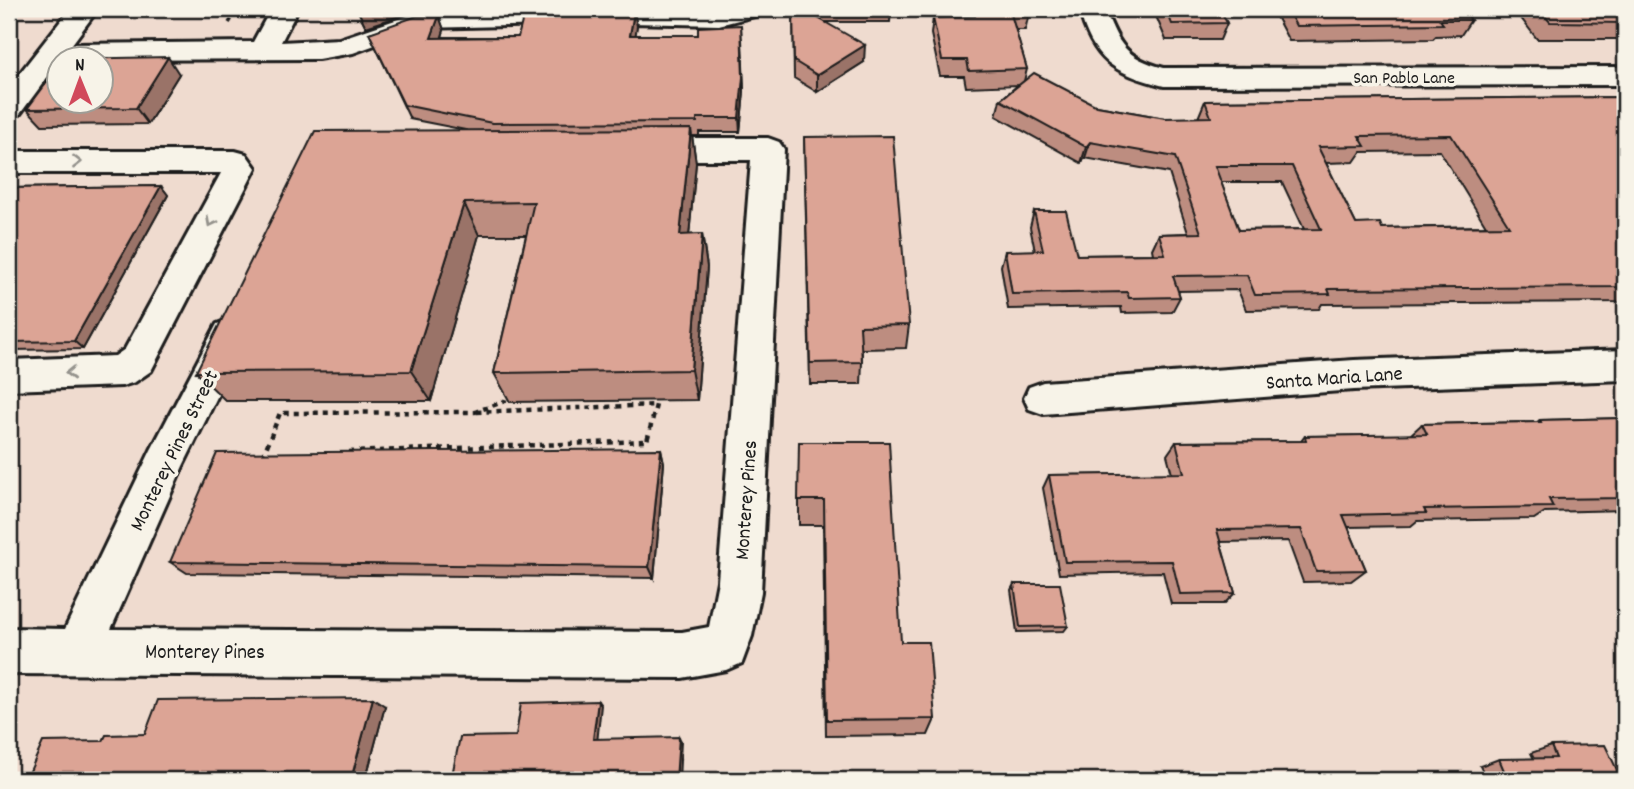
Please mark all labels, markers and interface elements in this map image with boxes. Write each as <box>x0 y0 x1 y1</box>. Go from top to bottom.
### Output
north arrow <box>46 46 116 116</box>
text: N <box>75 53 85 80</box>
street label: San Pablo Lane <box>1353 67 1455 92</box>
one-way arrow <box>72 154 83 170</box>
one-way arrow <box>206 215 219 228</box>
street label: Santa Maria Lane <box>1265 360 1404 400</box>
one-way arrow <box>64 365 75 380</box>
street label: Monterey Pines Street <box>124 366 228 537</box>
street label: Monterey Pines <box>729 439 767 561</box>
street label: Monterey Pines <box>145 639 265 669</box>

